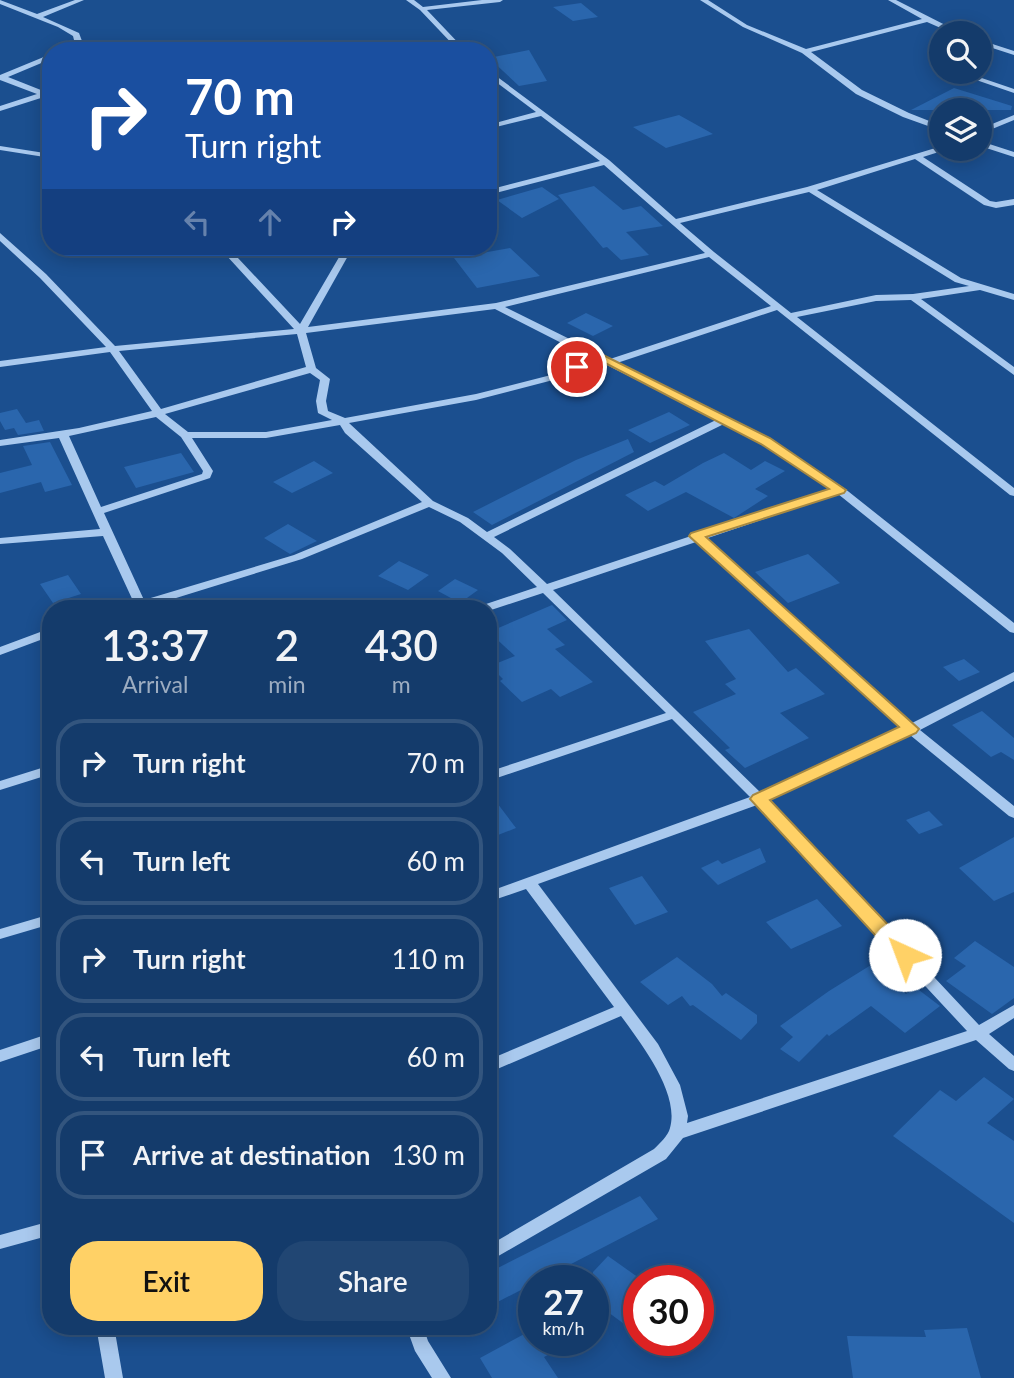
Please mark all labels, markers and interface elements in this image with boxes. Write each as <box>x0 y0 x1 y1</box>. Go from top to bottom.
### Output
map controls <box>929 21 992 161</box>
button: search <box>929 21 992 84</box>
text: 70 m <box>185 67 295 125</box>
icon: right <box>70 70 161 161</box>
button: layers <box>929 98 992 161</box>
text: Turn right <box>185 126 321 165</box>
icon: left <box>178 203 216 241</box>
icon: ahead <box>251 203 289 241</box>
icon: right <box>324 203 362 241</box>
pin <box>547 337 607 397</box>
icon: arrive <box>558 348 596 386</box>
text: 13:37 <box>101 620 209 670</box>
text: 2 <box>275 620 299 670</box>
text: 430 <box>365 620 438 670</box>
text: Arrival <box>122 670 188 698</box>
text: min <box>268 670 306 698</box>
text: m <box>392 670 411 698</box>
icon: right <box>74 744 112 782</box>
text: Turn right <box>133 747 246 779</box>
text: 70 m <box>407 747 465 779</box>
icon: left <box>74 842 112 880</box>
text: Turn left <box>133 845 230 877</box>
text: 60 m <box>407 845 465 877</box>
position arrow <box>868 918 942 992</box>
icon: right <box>74 940 112 978</box>
text: Turn right <box>133 943 246 975</box>
text: 110 m <box>392 943 465 975</box>
icon: left <box>74 1038 112 1076</box>
text: Turn left <box>133 1041 230 1073</box>
text: 60 m <box>407 1041 465 1073</box>
icon: arrive <box>74 1136 112 1174</box>
text: Arrive at destination <box>133 1139 370 1171</box>
text: 130 m <box>392 1139 465 1171</box>
button: Exit <box>70 1241 263 1321</box>
button: Share <box>277 1241 469 1321</box>
speed limit sign: 30 <box>623 1265 714 1356</box>
text: 27 <box>543 1280 584 1322</box>
text: km/h <box>542 1317 585 1339</box>

